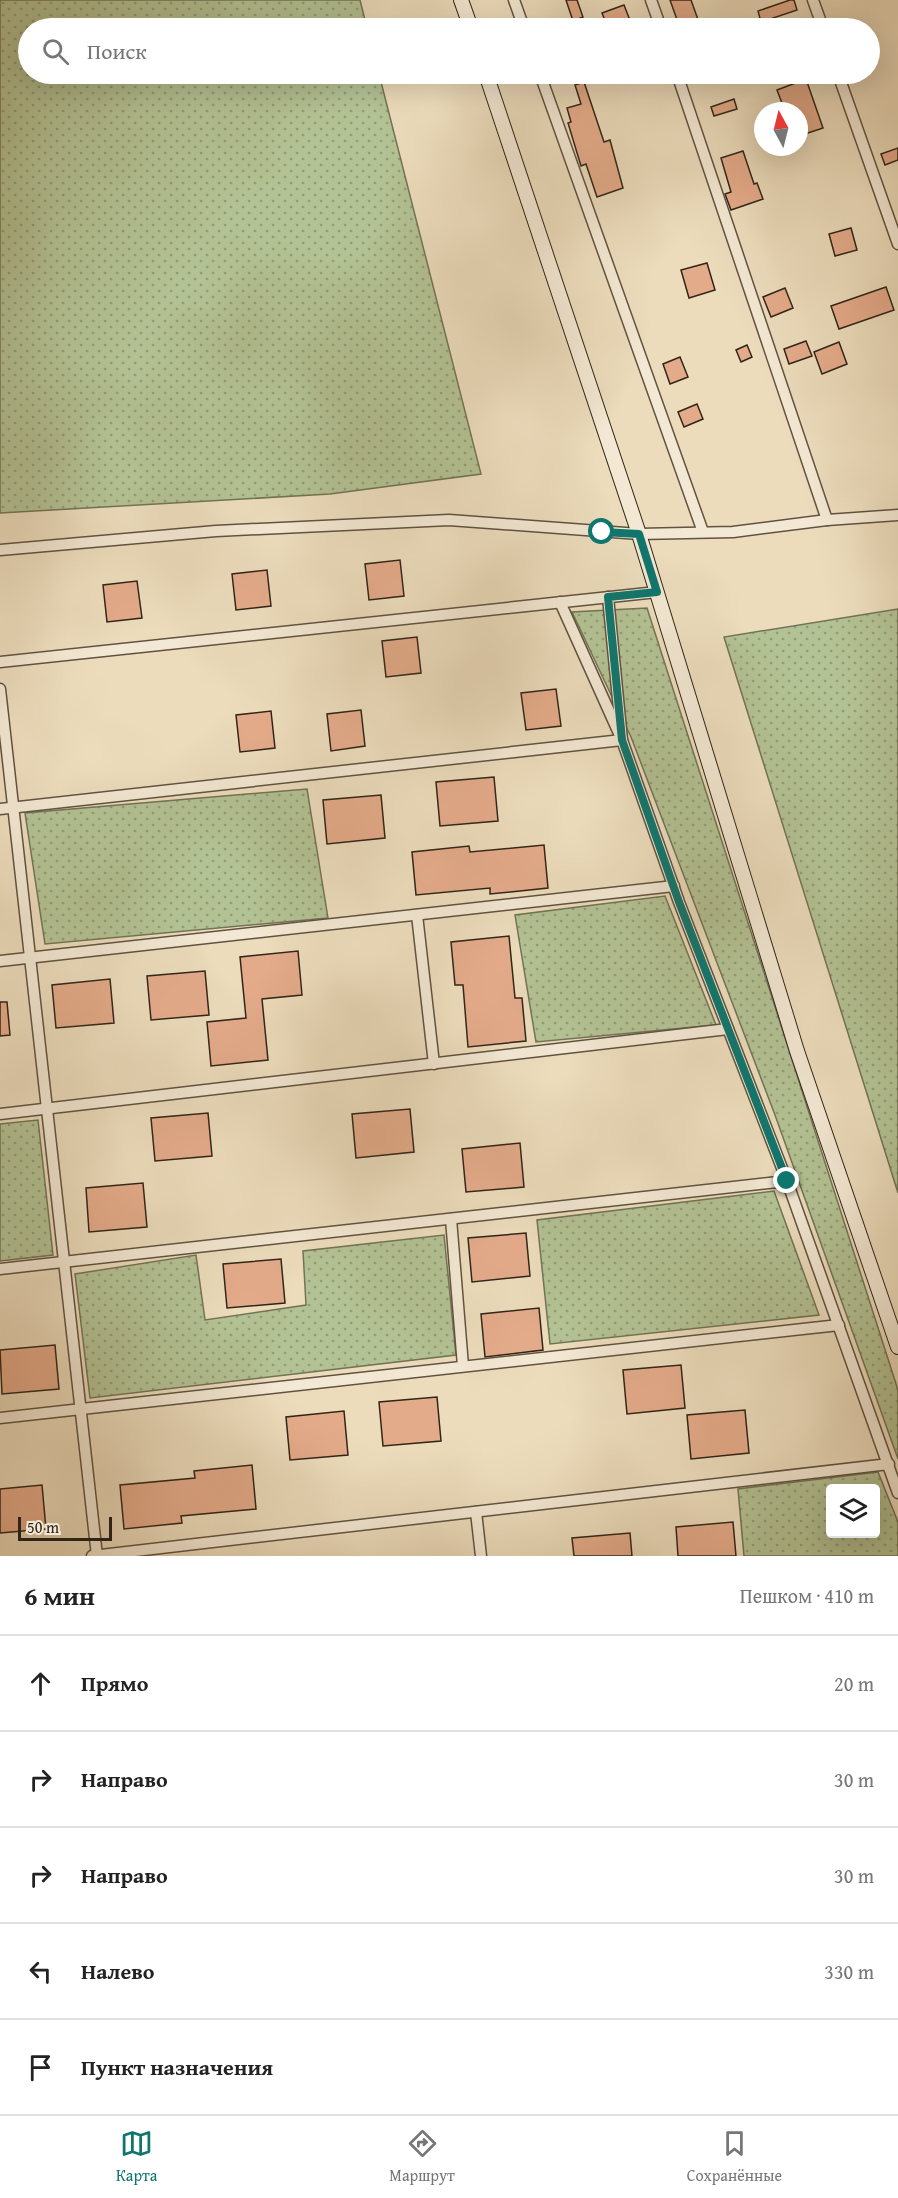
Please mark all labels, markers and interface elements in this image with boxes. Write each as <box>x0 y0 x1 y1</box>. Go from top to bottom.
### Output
search box <box>18 18 880 84</box>
icon: search <box>39 35 72 68</box>
text: Поиск <box>87 35 147 67</box>
north arrow <box>754 102 808 156</box>
route start <box>588 518 614 544</box>
route end <box>773 1167 799 1193</box>
map controls <box>826 1484 880 1538</box>
button: layers <box>826 1484 880 1538</box>
scale bar <box>18 1514 112 1542</box>
text: 50 m <box>27 1515 59 1539</box>
text: 6 мин <box>24 1576 95 1615</box>
text: Пешком · 410 m <box>740 1581 874 1610</box>
icon: ahead <box>24 1667 57 1700</box>
text: Прямо <box>81 1667 148 1699</box>
text: 20 m <box>834 1669 874 1698</box>
icon: right <box>24 1763 57 1796</box>
text: Направо <box>81 1763 168 1795</box>
text: 30 m <box>834 1765 874 1794</box>
icon: right <box>24 1859 57 1892</box>
text: Направо <box>81 1859 168 1891</box>
text: 30 m <box>834 1861 874 1890</box>
icon: left <box>24 1955 57 1988</box>
text: Налево <box>81 1955 154 1987</box>
text: 330 m <box>824 1957 874 1986</box>
icon: arrive <box>24 2051 57 2084</box>
text: Пункт назначения <box>81 2051 273 2083</box>
tab: Карта <box>116 2127 157 2187</box>
tab: Маршрут <box>389 2127 455 2187</box>
tab: Сохранённые <box>687 2127 782 2187</box>

